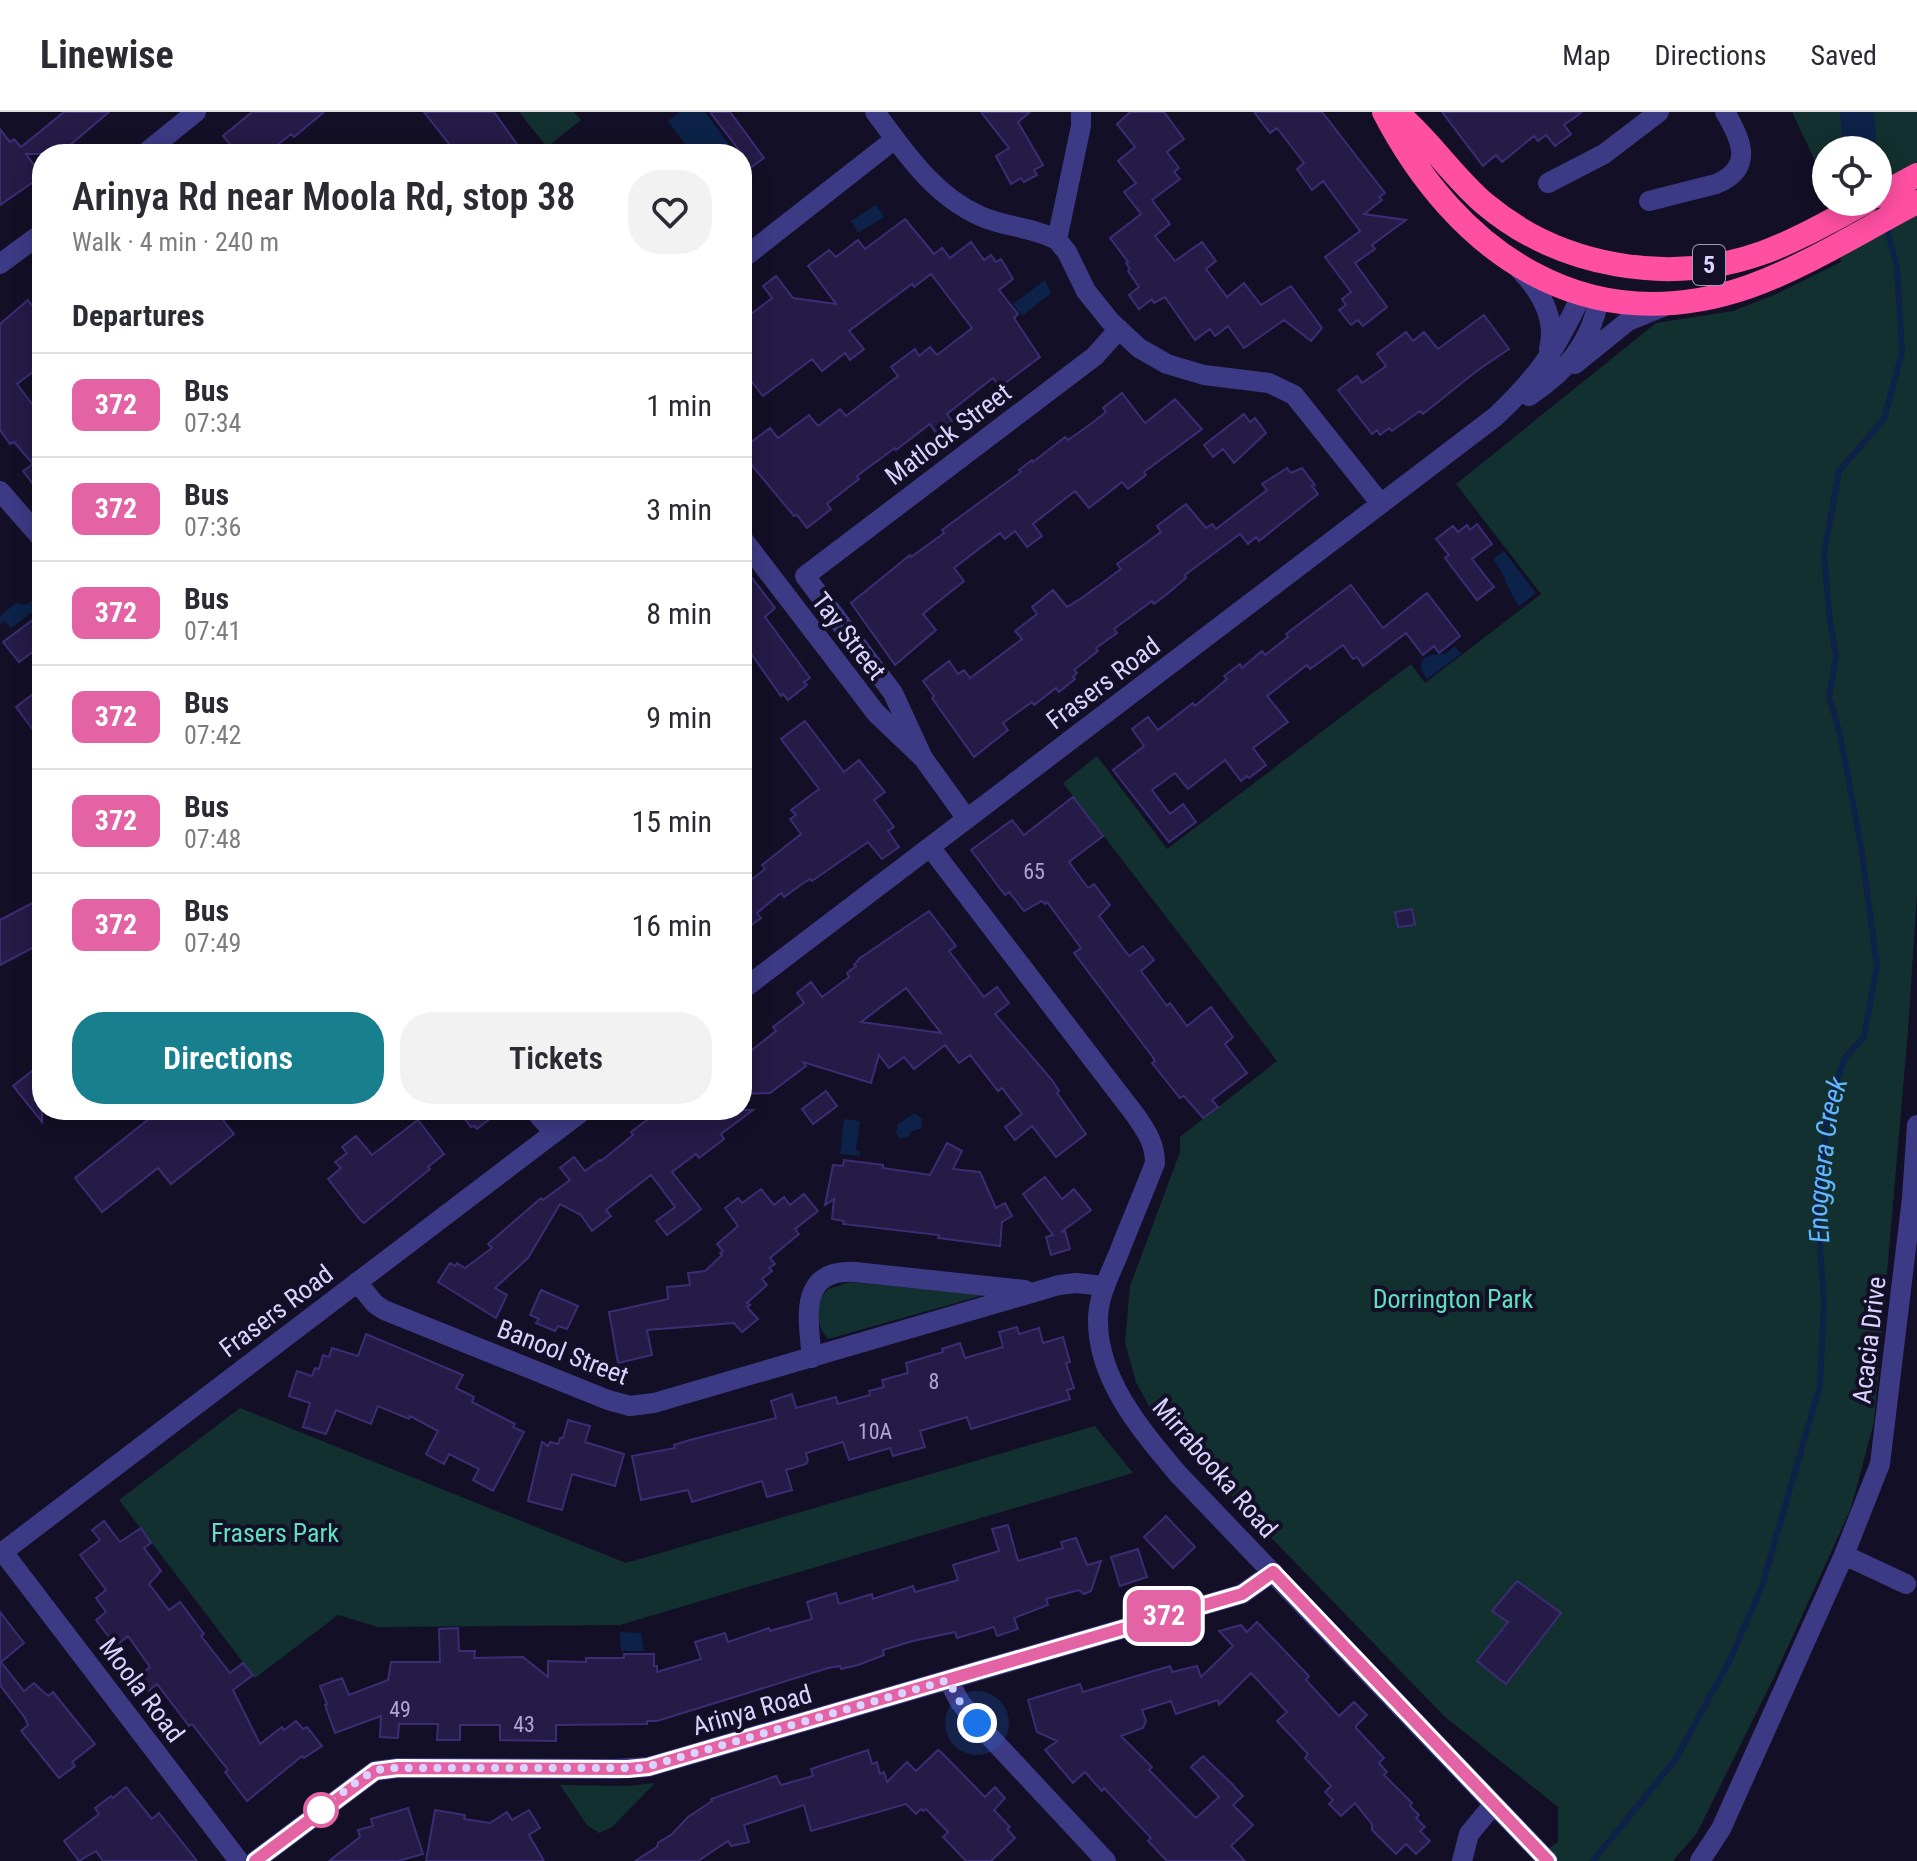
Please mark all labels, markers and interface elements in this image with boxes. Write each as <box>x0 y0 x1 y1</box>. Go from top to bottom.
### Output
text: Linewise <box>40 33 174 77</box>
text: Map <box>1562 39 1611 72</box>
text: Directions <box>1655 39 1766 72</box>
text: Saved <box>1810 39 1877 72</box>
map controls <box>1812 136 1892 216</box>
button: locate <box>1812 136 1892 216</box>
button: heart <box>628 170 712 254</box>
text: Arinya Rd near Moola Rd, stop 38 <box>72 175 575 219</box>
text: Walk · 4 min · 240 m <box>72 227 279 257</box>
road number: 5 <box>1693 245 1725 285</box>
text: Departures <box>72 298 205 333</box>
text: Bus <box>184 373 229 408</box>
street label: Matlock Street <box>879 377 1017 491</box>
text: 372 <box>95 388 137 421</box>
text: 1 min <box>646 388 712 423</box>
text: 07:34 <box>184 408 241 438</box>
text: Bus <box>184 477 229 512</box>
text: 372 <box>95 492 137 525</box>
text: 3 min <box>646 492 712 527</box>
text: 07:36 <box>184 512 241 542</box>
text: Bus <box>184 581 229 616</box>
street label: Tay Street <box>806 587 892 685</box>
text: 372 <box>95 596 137 629</box>
text: 8 min <box>646 596 712 631</box>
text: 07:41 <box>184 616 241 646</box>
street label: Frasers Road <box>1040 631 1166 735</box>
text: Bus <box>184 685 229 720</box>
text: 372 <box>95 700 137 733</box>
text: 9 min <box>646 700 712 735</box>
text: 07:42 <box>184 720 241 750</box>
text: Bus <box>184 789 229 824</box>
text: 372 <box>95 804 137 837</box>
text: 15 min <box>631 804 712 839</box>
text: 07:48 <box>184 824 241 854</box>
house number: 65 <box>1023 859 1045 884</box>
text: Bus <box>184 893 229 928</box>
text: 372 <box>95 908 137 941</box>
text: 16 min <box>631 908 712 943</box>
text: 07:49 <box>184 928 241 958</box>
button: Directions <box>72 1012 384 1104</box>
button: Tickets <box>400 1012 712 1104</box>
water label: Enoggera Creek <box>1800 1072 1854 1245</box>
street label: Frasers Road <box>213 1259 339 1363</box>
street label: Acacia Drive <box>1846 1275 1892 1405</box>
park label: Dorrington Park <box>1373 1284 1534 1314</box>
street label: Banool Street <box>493 1313 633 1391</box>
house number: 8 <box>929 1369 939 1394</box>
street label: Mirrabooka Road <box>1146 1392 1284 1544</box>
house number: 10A <box>858 1419 893 1444</box>
park label: Frasers Park <box>211 1518 339 1548</box>
line badge: 372 <box>1118 1590 1210 1642</box>
text: 372 <box>1143 1599 1185 1632</box>
street label: Moola Road <box>93 1632 191 1748</box>
street label: Arinya Road <box>689 1679 815 1741</box>
house number: 49 <box>389 1697 411 1722</box>
your location <box>957 1703 997 1743</box>
house number: 43 <box>513 1712 535 1737</box>
unlabelled marker <box>304 1793 338 1827</box>

